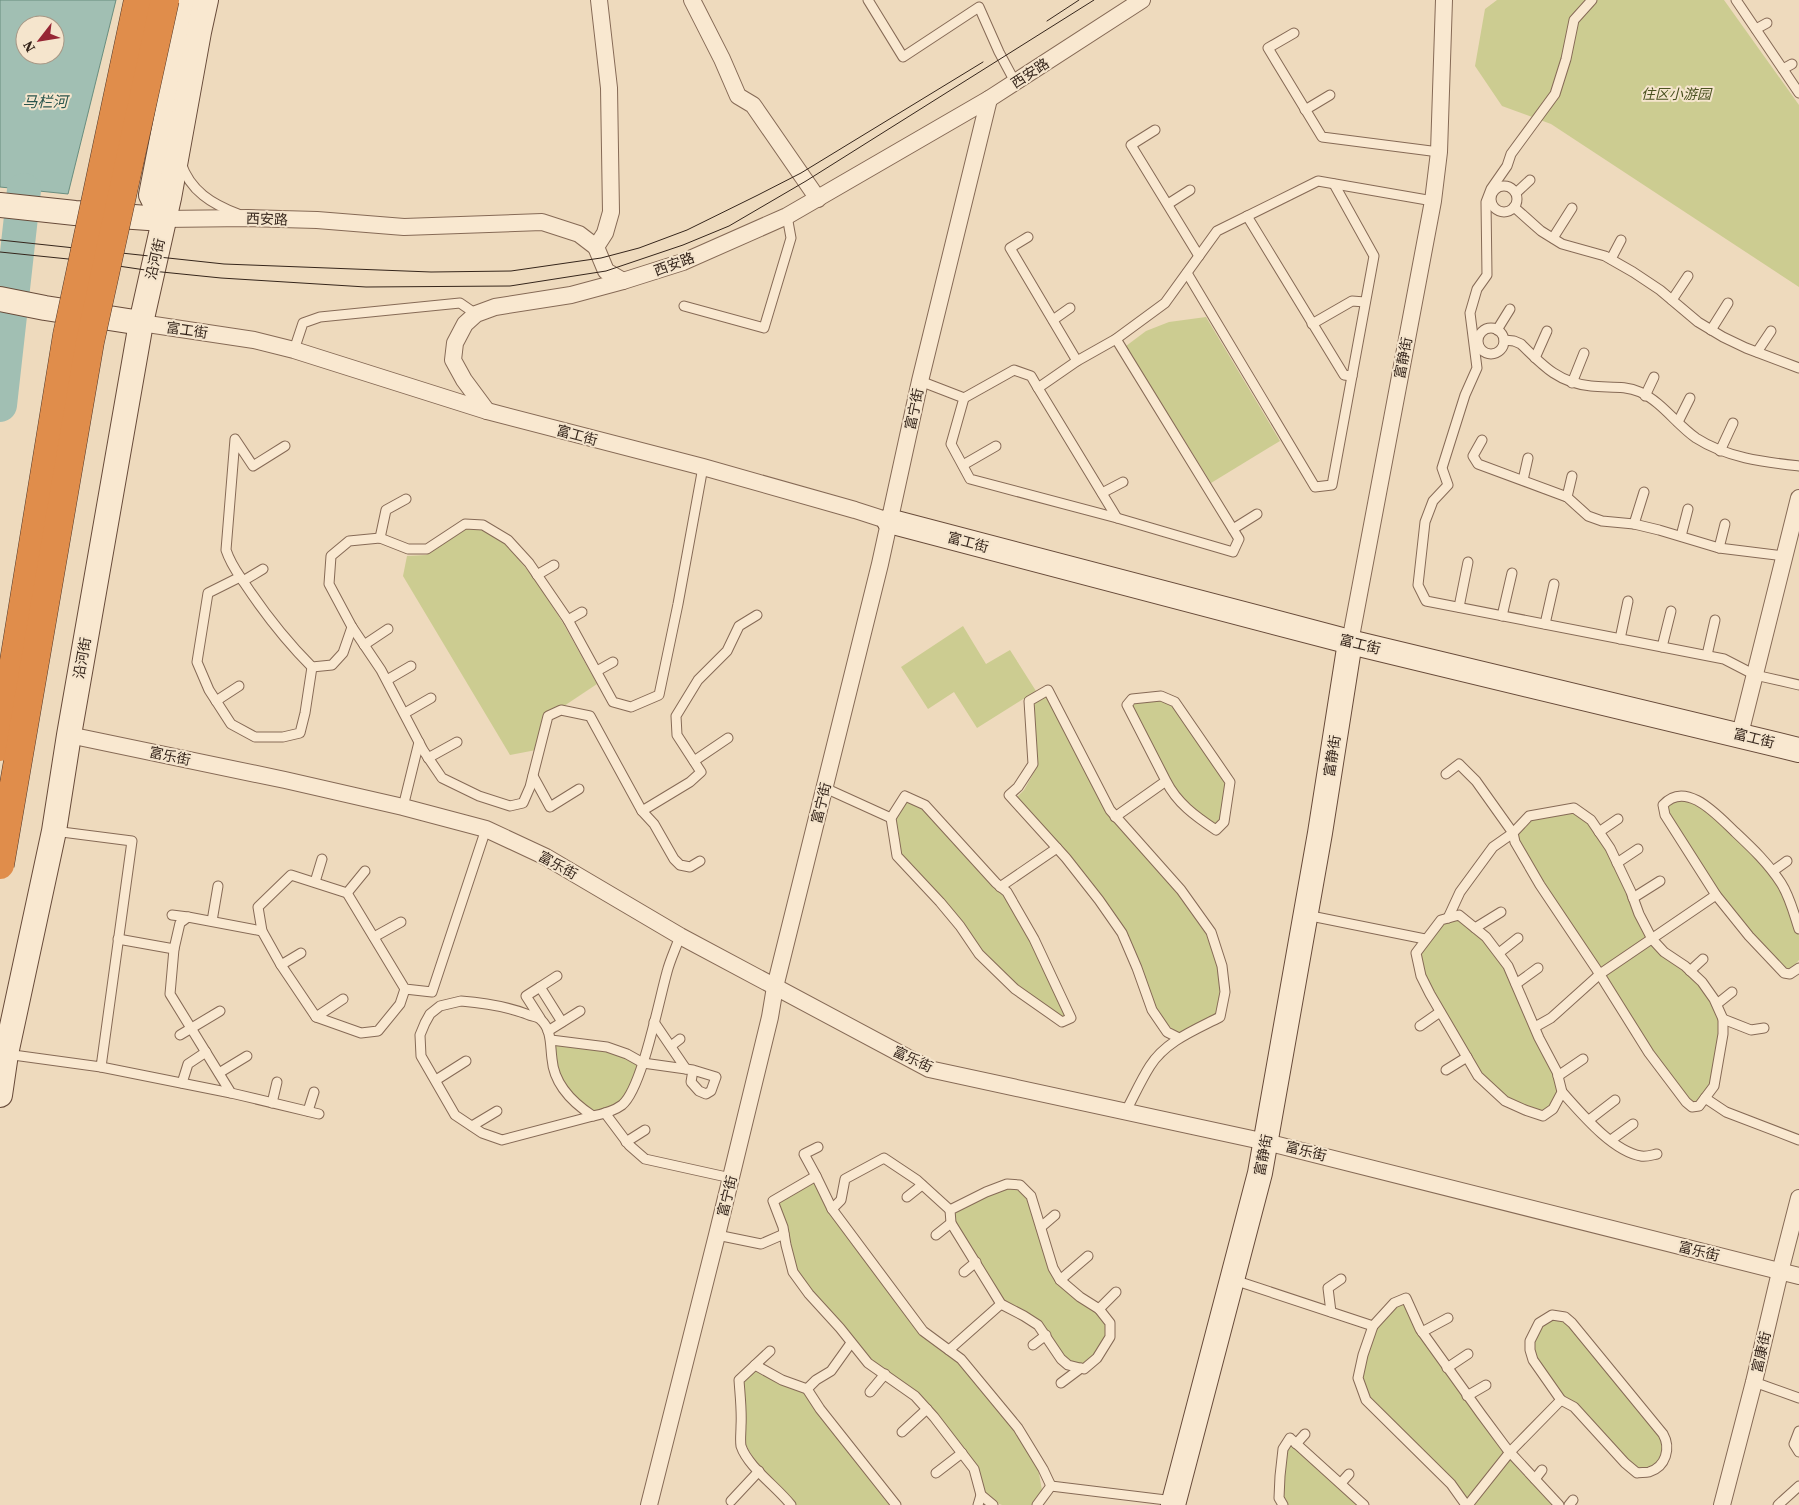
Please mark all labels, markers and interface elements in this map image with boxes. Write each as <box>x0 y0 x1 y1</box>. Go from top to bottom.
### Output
north arrow <box>15 15 65 65</box>
text: N <box>18 37 40 56</box>
street label: 西安路 <box>1007 53 1053 93</box>
park label: 住区小游园 <box>1641 84 1713 104</box>
water label: 马栏河 <box>22 91 70 112</box>
street label: 西安路 <box>246 208 288 230</box>
street label: 沿河街 <box>141 236 169 282</box>
street label: 西安路 <box>651 247 697 281</box>
street label: 富工街 <box>165 317 209 343</box>
street label: 富静街 <box>1389 335 1417 381</box>
street label: 富宁街 <box>900 386 928 432</box>
street label: 富工街 <box>554 420 600 450</box>
street label: 富工街 <box>945 527 991 557</box>
street label: 富工街 <box>1337 629 1383 659</box>
street label: 沿河街 <box>69 636 95 680</box>
street label: 富工街 <box>1731 723 1777 753</box>
street label: 富静街 <box>1319 734 1345 778</box>
street label: 富乐街 <box>147 742 193 770</box>
street label: 富宁街 <box>806 780 836 826</box>
street label: 富乐街 <box>535 846 581 884</box>
street label: 富乐街 <box>890 1041 936 1077</box>
street label: 富静街 <box>1249 1132 1277 1178</box>
street label: 富乐街 <box>1283 1136 1329 1166</box>
street label: 富宁街 <box>712 1173 742 1219</box>
street label: 富乐街 <box>1676 1236 1722 1266</box>
street label: 富康街 <box>1747 1329 1775 1375</box>

